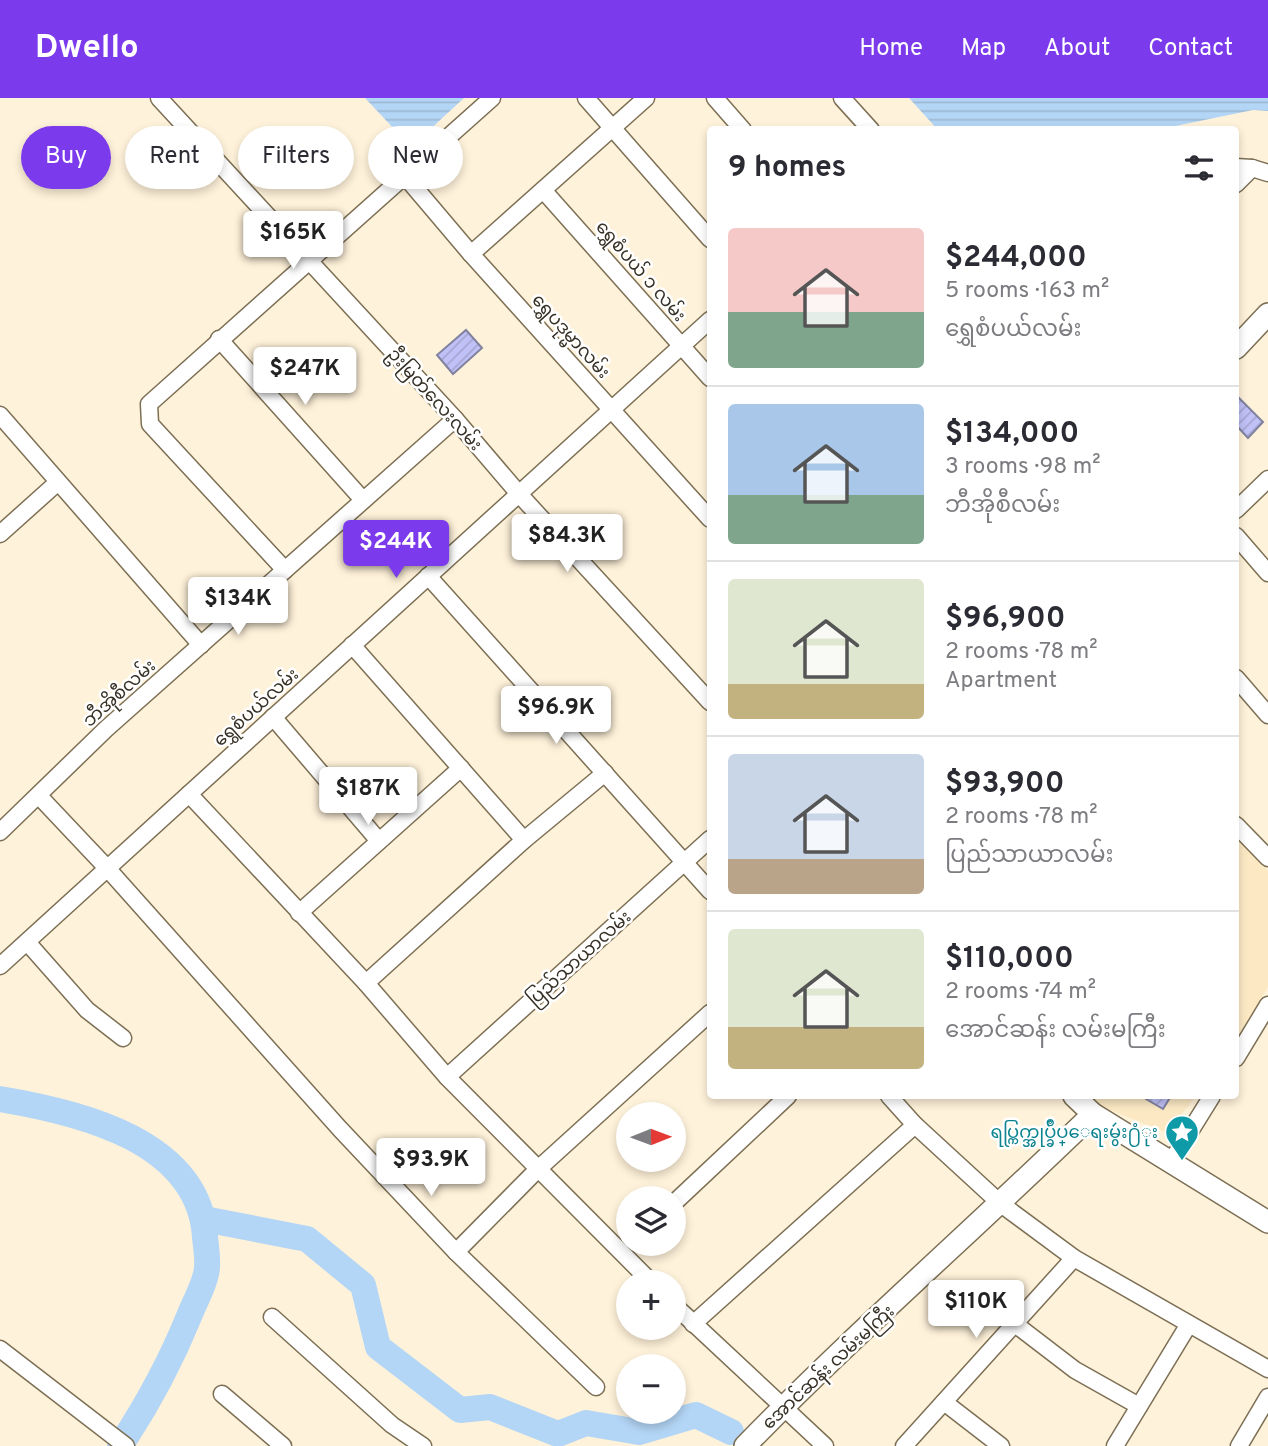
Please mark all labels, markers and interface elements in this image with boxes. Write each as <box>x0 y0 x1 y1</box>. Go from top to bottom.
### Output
text: Dwello <box>35 28 139 70</box>
text: Home <box>859 34 923 64</box>
text: Map <box>961 34 1006 64</box>
text: About <box>1044 34 1110 64</box>
text: Contact <box>1148 34 1233 64</box>
chip: Buy <box>21 126 111 189</box>
chip: Rent <box>125 126 224 189</box>
chip: Filters <box>238 126 354 189</box>
chip: New <box>368 126 463 189</box>
icon: filters <box>1180 149 1218 187</box>
text: 9 homes <box>728 150 846 187</box>
pin: $165K <box>244 212 342 271</box>
street label: ရွှေစံပယ် ၁ လမ်း <box>588 215 692 329</box>
text: $165K <box>259 219 327 248</box>
text: $244,000 <box>945 240 1087 277</box>
icon: home <box>784 256 868 340</box>
text: 5 rooms · 163 m² <box>945 277 1109 306</box>
street label: ရွှေပဒုမ္မာလမ်း <box>524 288 616 386</box>
text: ရွှေစံပယ်လမ်း <box>945 316 1081 345</box>
street label: ဦးမြတ်လေးလမ်း <box>380 342 488 458</box>
pin: $247K <box>256 348 354 407</box>
text: $247K <box>269 355 341 384</box>
text: $134,000 <box>945 416 1079 453</box>
icon: home <box>784 432 868 516</box>
text: 3 rooms · 98 m² <box>945 453 1101 482</box>
text: ဘီအိုစီလမ်း <box>945 492 1060 521</box>
pin: $84.3K <box>510 514 624 574</box>
pin: $244K <box>347 520 445 580</box>
text: $84.3K <box>528 522 606 551</box>
text: $244K <box>359 528 433 557</box>
pin: $134K <box>189 578 287 637</box>
text: $134K <box>204 585 272 614</box>
text: $96,900 <box>945 601 1066 638</box>
icon: home <box>784 607 868 691</box>
text: 2 rooms · 78 m² <box>945 638 1098 667</box>
street label: ဘီအိုစီလမ်း <box>76 652 163 734</box>
street label: ရွှေစံပယ်လမ်း <box>208 662 306 754</box>
text: Apartment <box>945 667 1057 696</box>
pin: $96.9K <box>499 686 613 746</box>
text: $96.9K <box>517 694 595 723</box>
text: $93,900 <box>945 766 1064 803</box>
pin: $187K <box>319 768 417 827</box>
text: $187K <box>335 775 401 804</box>
icon: home <box>784 782 868 866</box>
text: 2 rooms · 78 m² <box>945 803 1098 832</box>
text: ပြည်သာယာလမ်း <box>945 842 1113 871</box>
street label: ပြည်သာယာလမ်း <box>521 904 638 1013</box>
text: $110,000 <box>945 941 1074 978</box>
icon: home <box>784 957 868 1041</box>
text: 2 rooms · 74 m² <box>945 978 1096 1007</box>
text: အောင်ဆန်း လမ်းမကြီး <box>945 1017 1166 1046</box>
north arrow <box>616 1102 686 1172</box>
map controls <box>616 1102 686 1424</box>
place icon: ရပ္ကြက္အုပ္ခ်ဳပ္ေရးမွဴး႐ံုး <box>1163 1113 1201 1162</box>
place label: ရပ္ကြက္အုပ္ခ်ဳပ္ေရးမွဴး႐ံုး <box>991 1119 1158 1147</box>
pin: $93.9K <box>374 1138 488 1198</box>
text: $93.9K <box>392 1146 470 1175</box>
button: layers <box>616 1186 686 1256</box>
button: + <box>616 1270 686 1340</box>
pin: $110K <box>927 1280 1025 1340</box>
text: $110K <box>944 1288 1008 1317</box>
street label: အောင်ဆန်း လမ်းမကြီး <box>755 1298 901 1437</box>
button: − <box>616 1354 686 1424</box>

